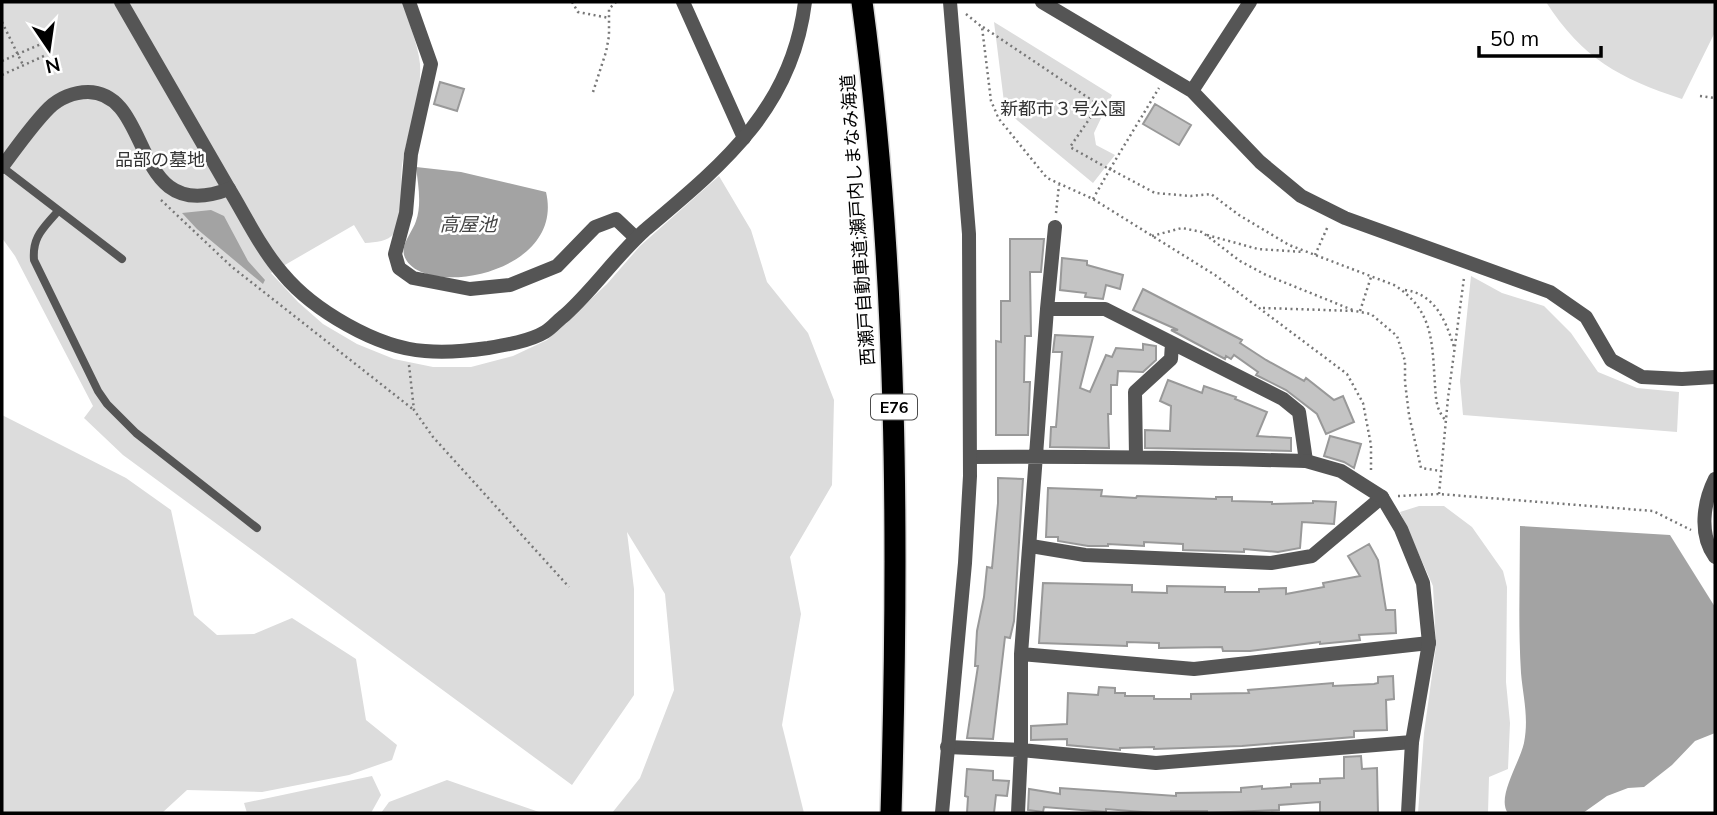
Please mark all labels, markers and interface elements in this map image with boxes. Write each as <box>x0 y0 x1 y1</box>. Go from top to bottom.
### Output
north arrow <box>14 14 84 84</box>
scale bar <box>1479 14 1602 58</box>
text: 50 m <box>1490 25 1539 51</box>
text: N <box>43 52 63 79</box>
street label: 西瀬戸自動車道;瀬戸内しまなみ海道 <box>836 74 879 367</box>
park label: 新都市３号公園 <box>1000 97 1126 120</box>
park label: 品部の墓地 <box>115 148 205 171</box>
water label: 高屋池 <box>439 212 498 236</box>
road number: E76 <box>871 394 917 420</box>

